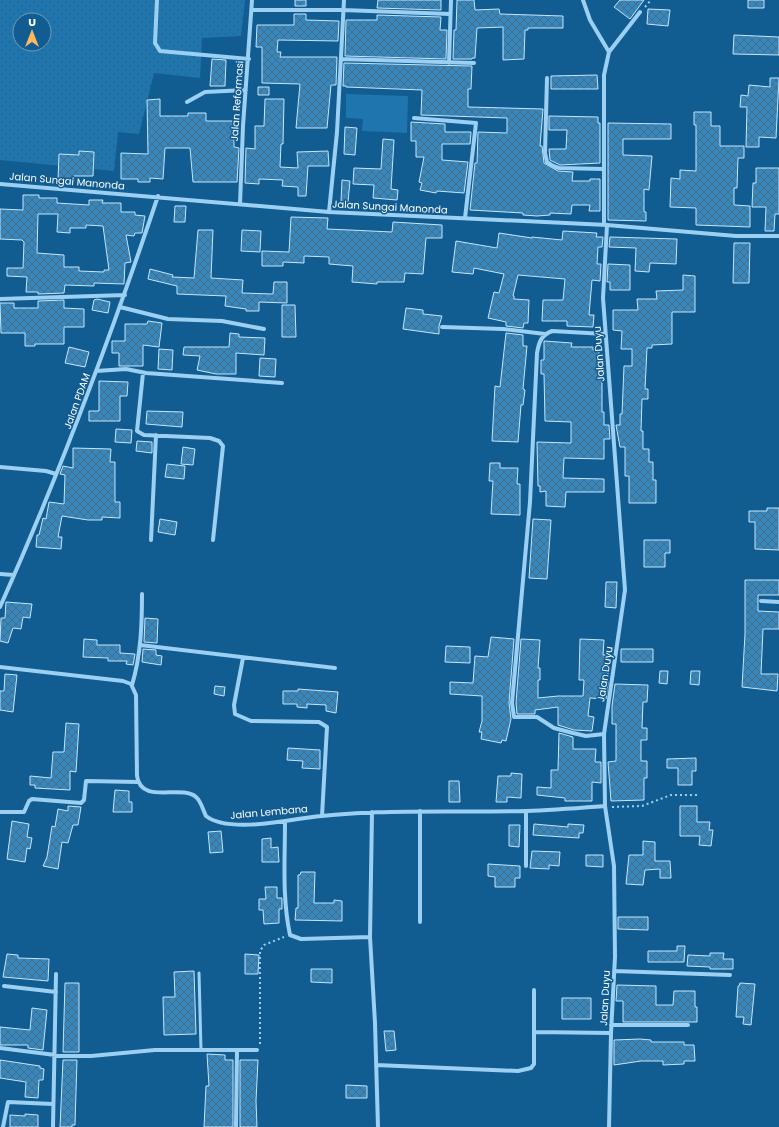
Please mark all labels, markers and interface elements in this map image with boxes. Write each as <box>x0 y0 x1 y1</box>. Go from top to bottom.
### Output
north arrow <box>12 12 52 52</box>
text: U <box>28 14 36 30</box>
street label: Jalan Reformasi <box>227 60 247 142</box>
street label: Jalan Sungai Manonda <box>9 168 125 194</box>
street label: Jalan Sungai Manonda <box>332 196 448 218</box>
street label: Jalan Duyu <box>590 326 608 382</box>
street label: Jalan PDAM <box>60 371 94 431</box>
street label: Jalan Duyu <box>593 645 617 703</box>
street label: Jalan Lembana <box>230 801 308 823</box>
street label: Jalan Duyu <box>596 970 614 1026</box>

